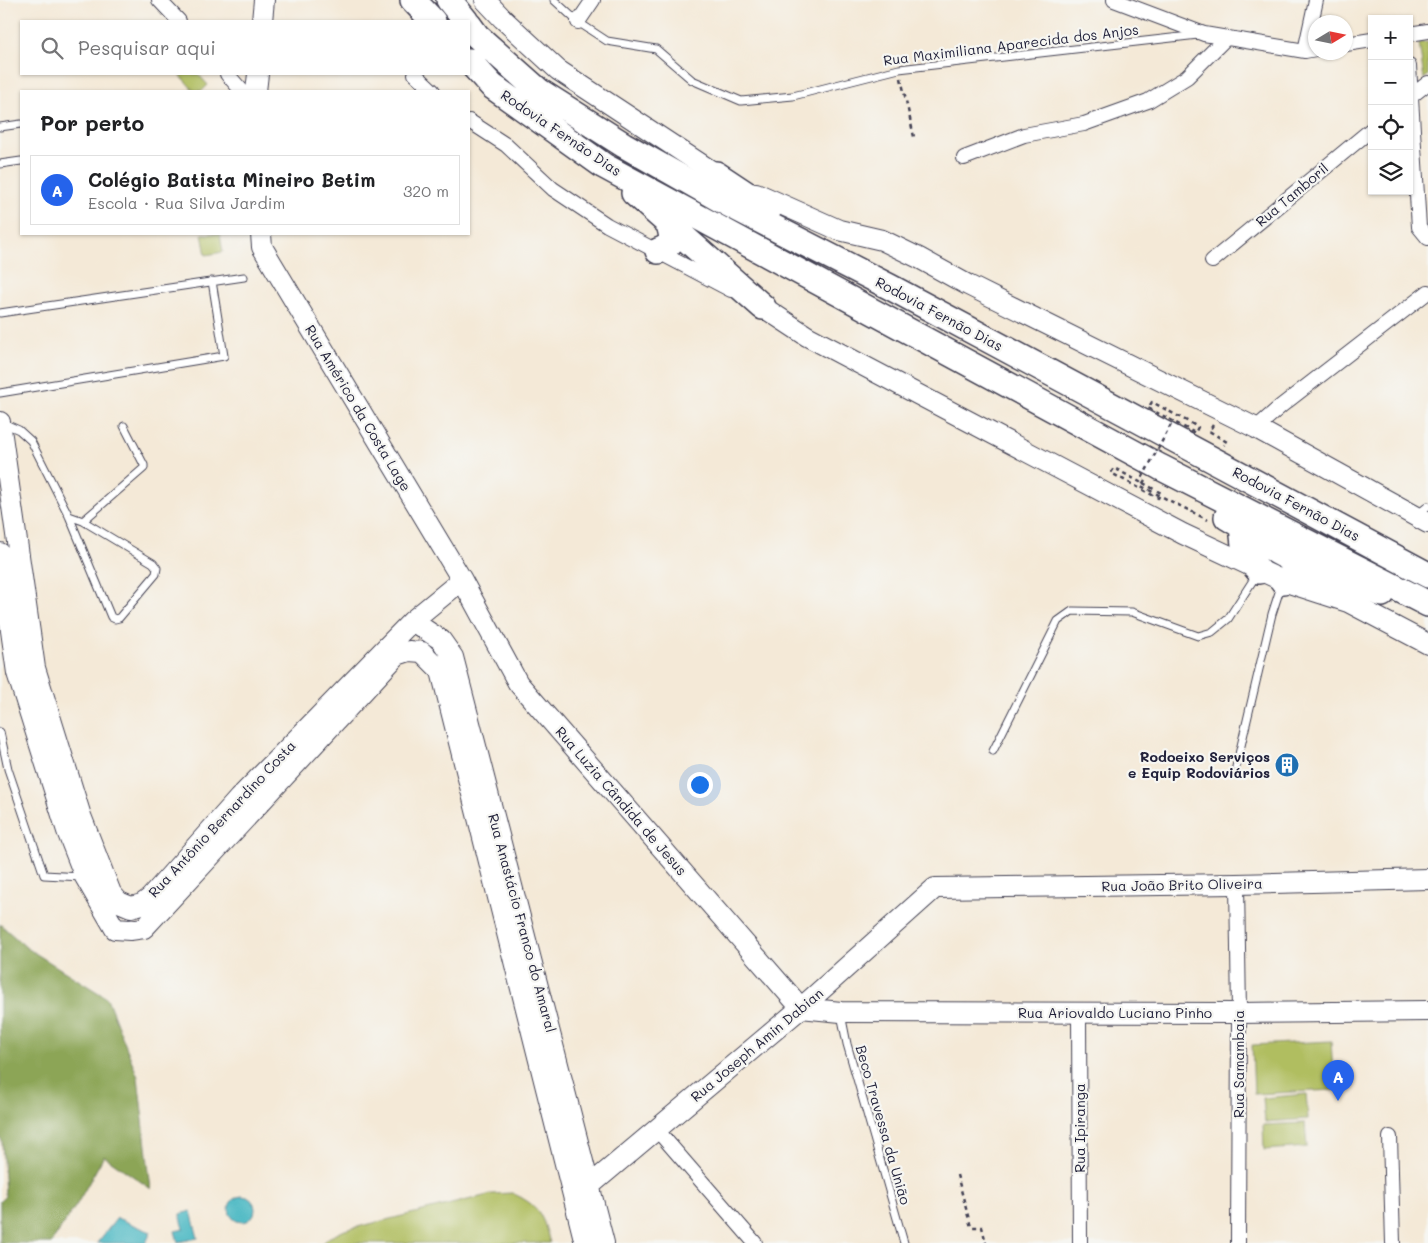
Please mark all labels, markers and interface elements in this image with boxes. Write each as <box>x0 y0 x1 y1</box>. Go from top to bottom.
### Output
north arrow <box>1308 15 1353 60</box>
map controls <box>1368 15 1413 195</box>
button: + <box>1368 15 1413 60</box>
street label: Rua Maximiliana Aparecida dos Anjos <box>882 19 1140 70</box>
search box <box>20 20 470 75</box>
icon: search <box>38 34 66 62</box>
text: Pesquisar aqui <box>78 35 216 60</box>
button: − <box>1368 60 1413 105</box>
street label: Rodovia Fernão Dias <box>497 85 625 180</box>
button: locate <box>1368 105 1413 150</box>
text: Por perto <box>40 109 144 136</box>
button: layers <box>1368 150 1413 195</box>
street label: Rua Tamboril <box>1251 159 1332 231</box>
text: Colégio Batista Mineiro Betim <box>88 167 375 192</box>
text: A <box>51 180 63 201</box>
text: 320 m <box>403 180 449 201</box>
text: Escola · Rua Silva Jardim <box>88 192 285 213</box>
street label: Rodovia Fernão Dias <box>872 272 1006 355</box>
street label: Rua Américo da Costa Lage <box>301 321 416 495</box>
street label: Rodovia Fernão Dias <box>1229 462 1363 545</box>
street label: Rua Luzia Cândida de Jesus <box>551 722 691 879</box>
street label: Rua Antônio Bernardino Costa <box>144 736 300 901</box>
place label: Rodoeixo Serviços e Equip Rodoviários <box>1128 747 1270 782</box>
building icon: Rodoeixo Serviços e Equip Rodoviários <box>1274 752 1300 778</box>
your location <box>687 772 713 798</box>
street label: Rua Anastácio Franco do Amaral <box>484 811 561 1034</box>
street label: Rua João Brito Oliveira <box>1101 874 1263 895</box>
street label: Rua Joseph Amin Dabian <box>686 983 827 1106</box>
street label: Rua Ariovaldo Luciano Pinho <box>1018 1003 1212 1022</box>
street label: Rua Samambaia <box>1229 1010 1248 1118</box>
street label: Beco Travessa da União <box>852 1043 915 1207</box>
pin: A <box>1322 1060 1354 1101</box>
street label: Rua Ipiranga <box>1070 1083 1089 1173</box>

